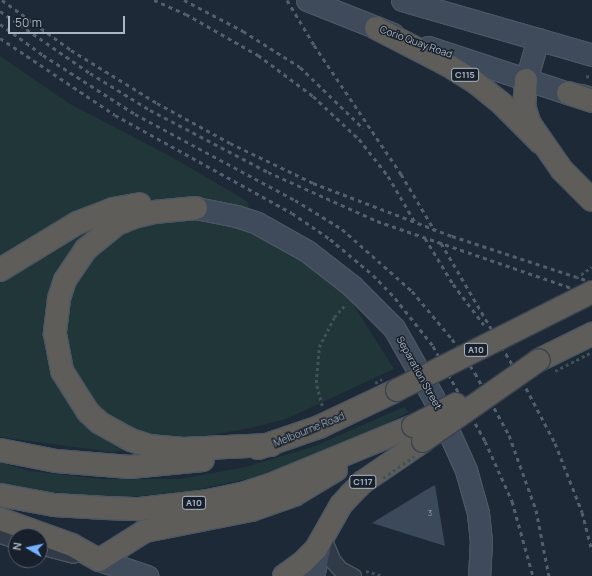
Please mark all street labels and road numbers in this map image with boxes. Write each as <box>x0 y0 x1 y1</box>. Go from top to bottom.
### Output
street label: Corio Quay Road <box>378 23 454 61</box>
road number: C115 <box>451 68 479 82</box>
street label: Separation Street <box>394 334 444 412</box>
road number: A10 <box>464 343 488 357</box>
street label: Melbourne Road <box>272 410 346 450</box>
road number: C117 <box>349 475 377 489</box>
road number: A10 <box>182 496 206 510</box>

